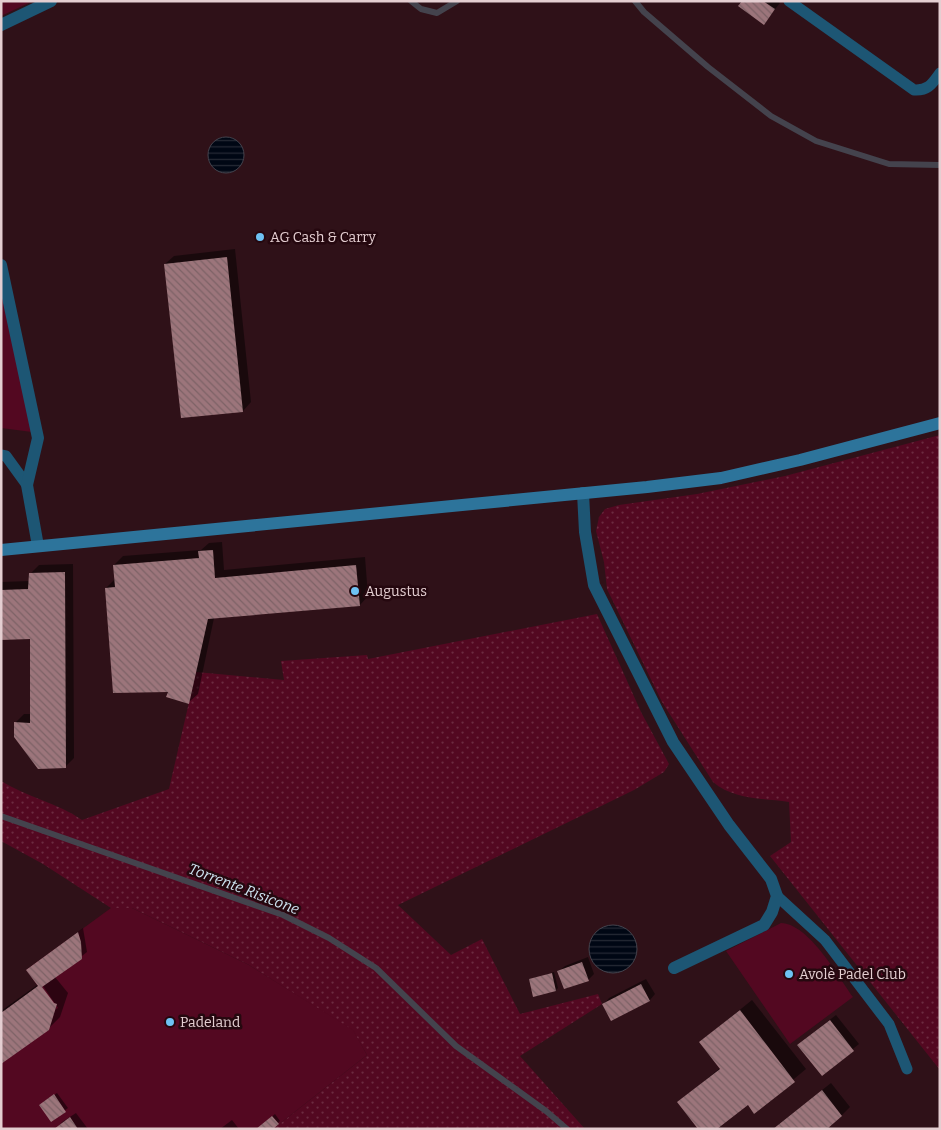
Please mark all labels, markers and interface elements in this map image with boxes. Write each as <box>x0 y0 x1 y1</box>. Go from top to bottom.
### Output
place label: AG Cash & Carry <box>270 229 377 246</box>
marker: AG Cash & Carry <box>254 231 266 243</box>
place label: Augustus <box>365 583 427 600</box>
marker: Augustus <box>349 585 361 597</box>
water label: Torrente Risicone <box>186 860 302 919</box>
place label: Avolè Padel Club <box>799 966 906 983</box>
marker: Avolè Padel Club <box>783 968 795 980</box>
place label: Padeland <box>180 1014 240 1031</box>
marker: Padeland <box>164 1016 176 1028</box>

